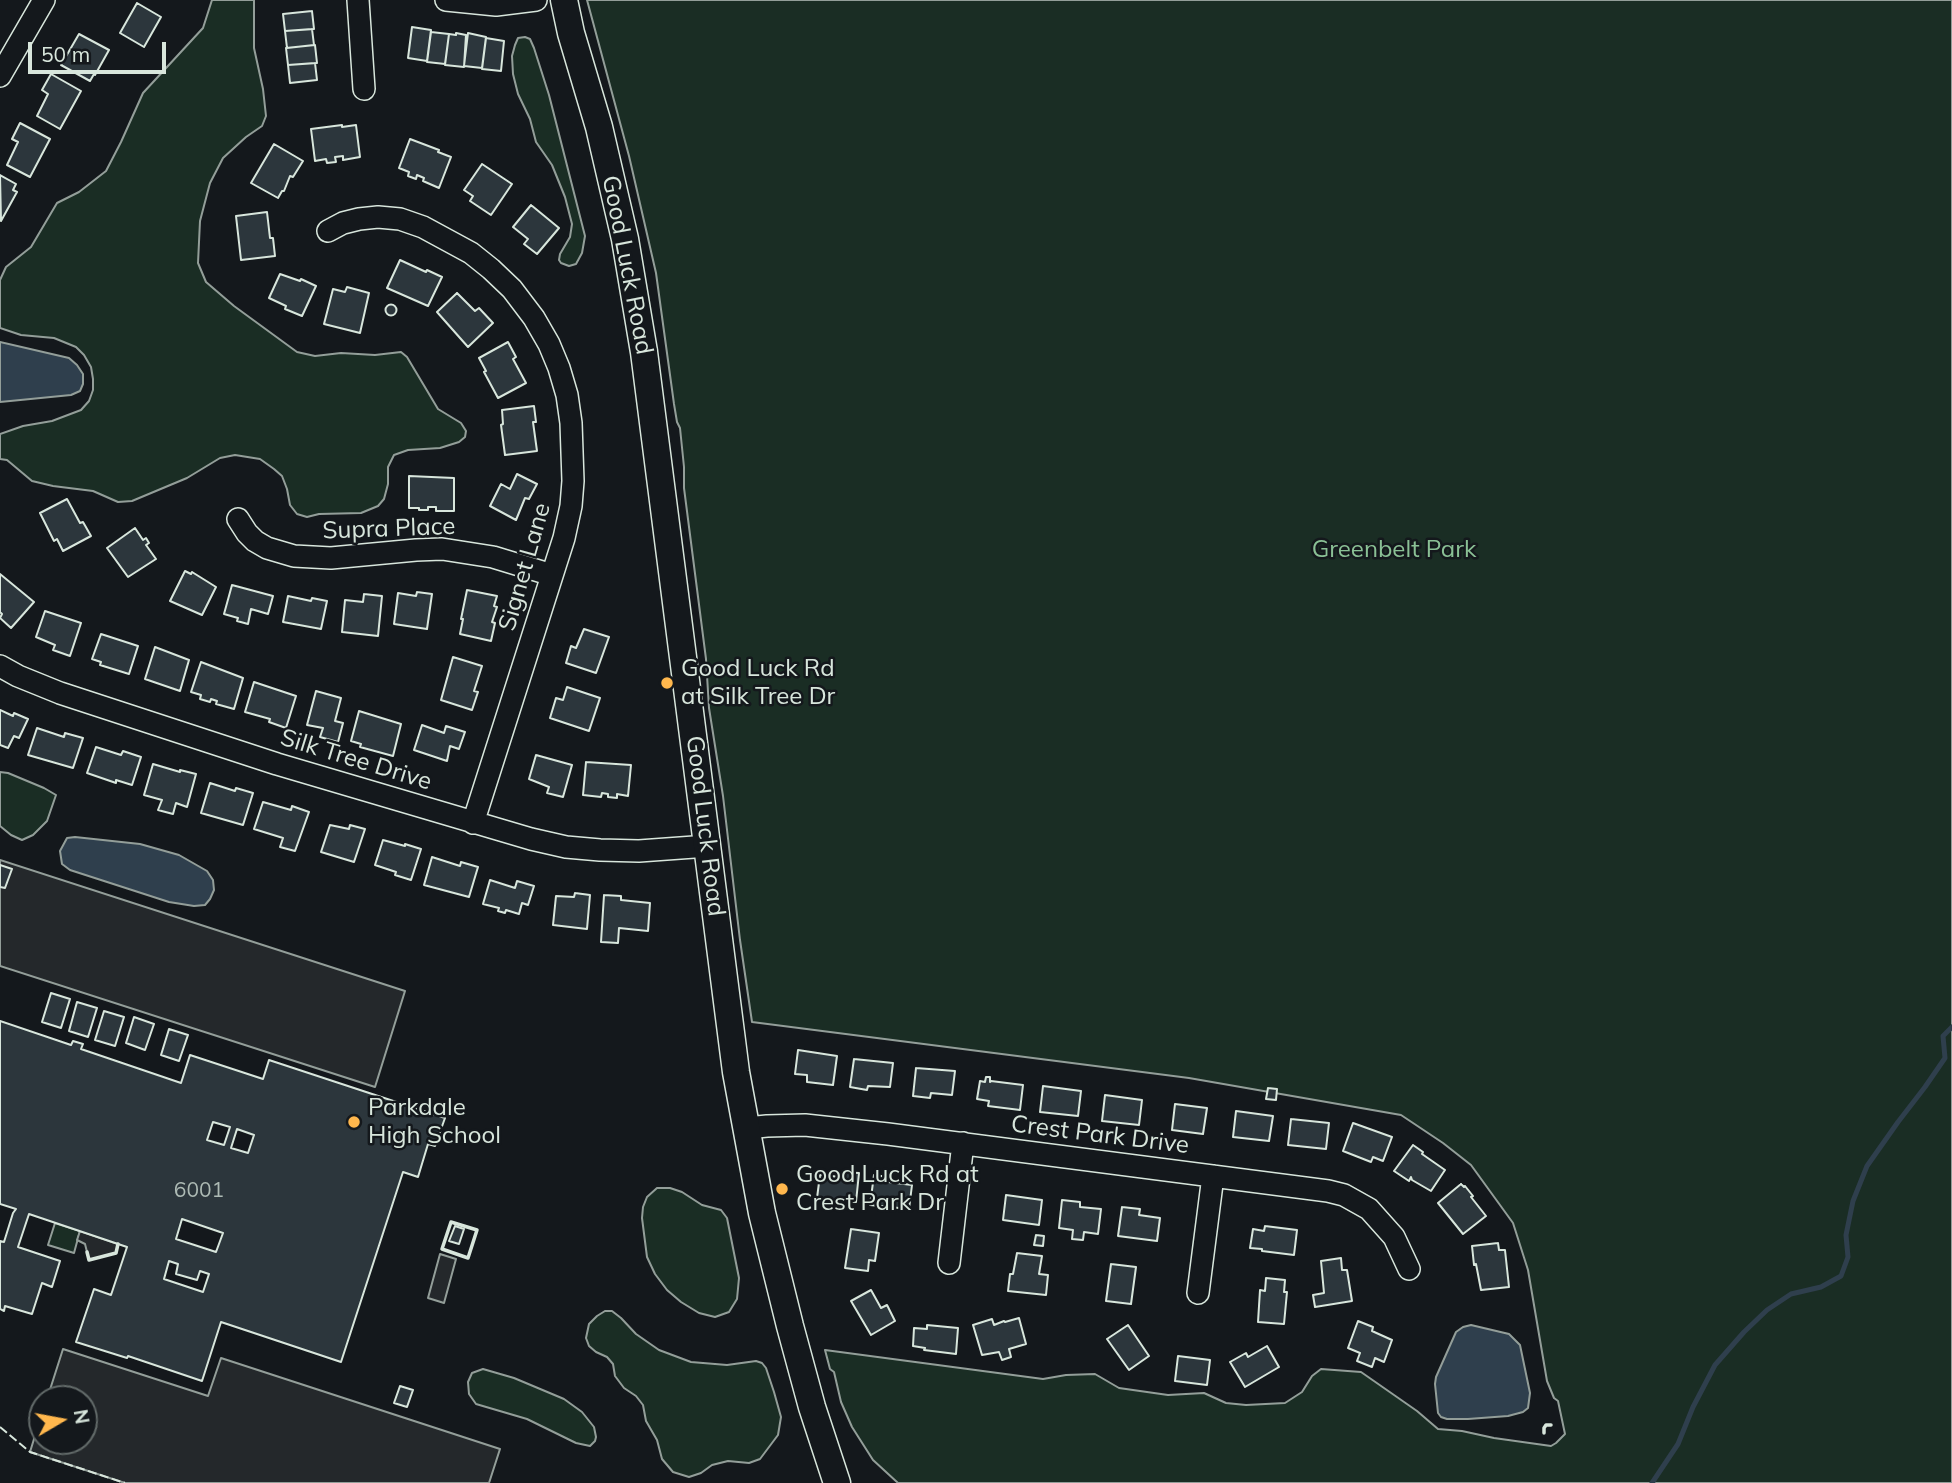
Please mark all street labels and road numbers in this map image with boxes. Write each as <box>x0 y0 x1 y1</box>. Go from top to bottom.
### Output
street label: Good Luck Road <box>596 173 658 357</box>
street label: Signet Lane <box>493 500 557 634</box>
street label: Supra Place <box>322 512 456 546</box>
street label: Silk Tree Drive <box>277 723 435 797</box>
street label: Good Luck Road <box>680 734 730 918</box>
street label: Crest Park Drive <box>1009 1110 1191 1160</box>

